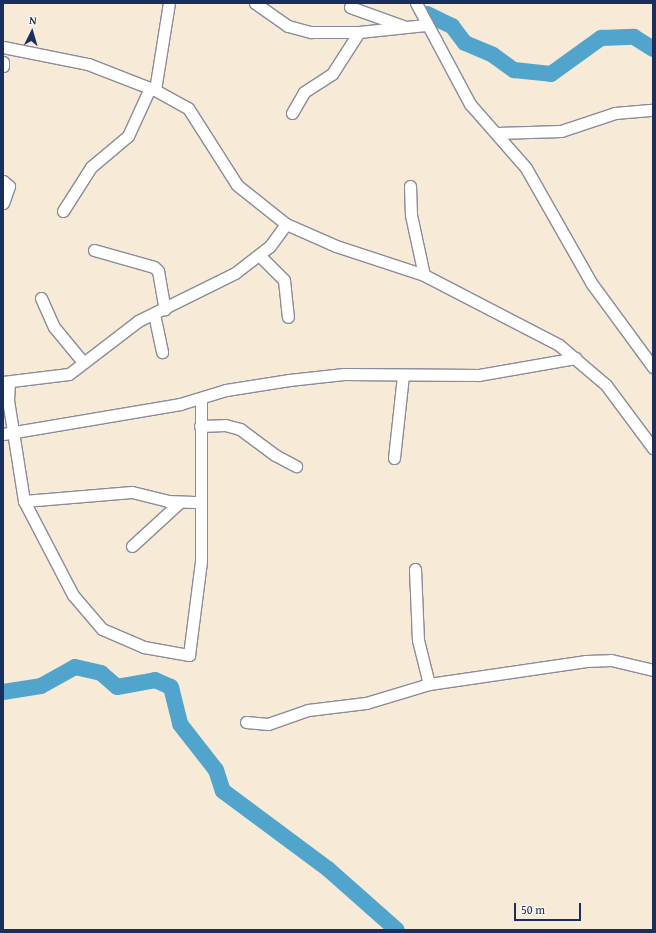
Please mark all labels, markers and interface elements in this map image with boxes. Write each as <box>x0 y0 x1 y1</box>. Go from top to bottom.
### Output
north arrow <box>12 12 52 52</box>
text: N <box>29 12 37 28</box>
scale bar <box>516 895 583 921</box>
text: 50 m <box>521 901 545 918</box>

